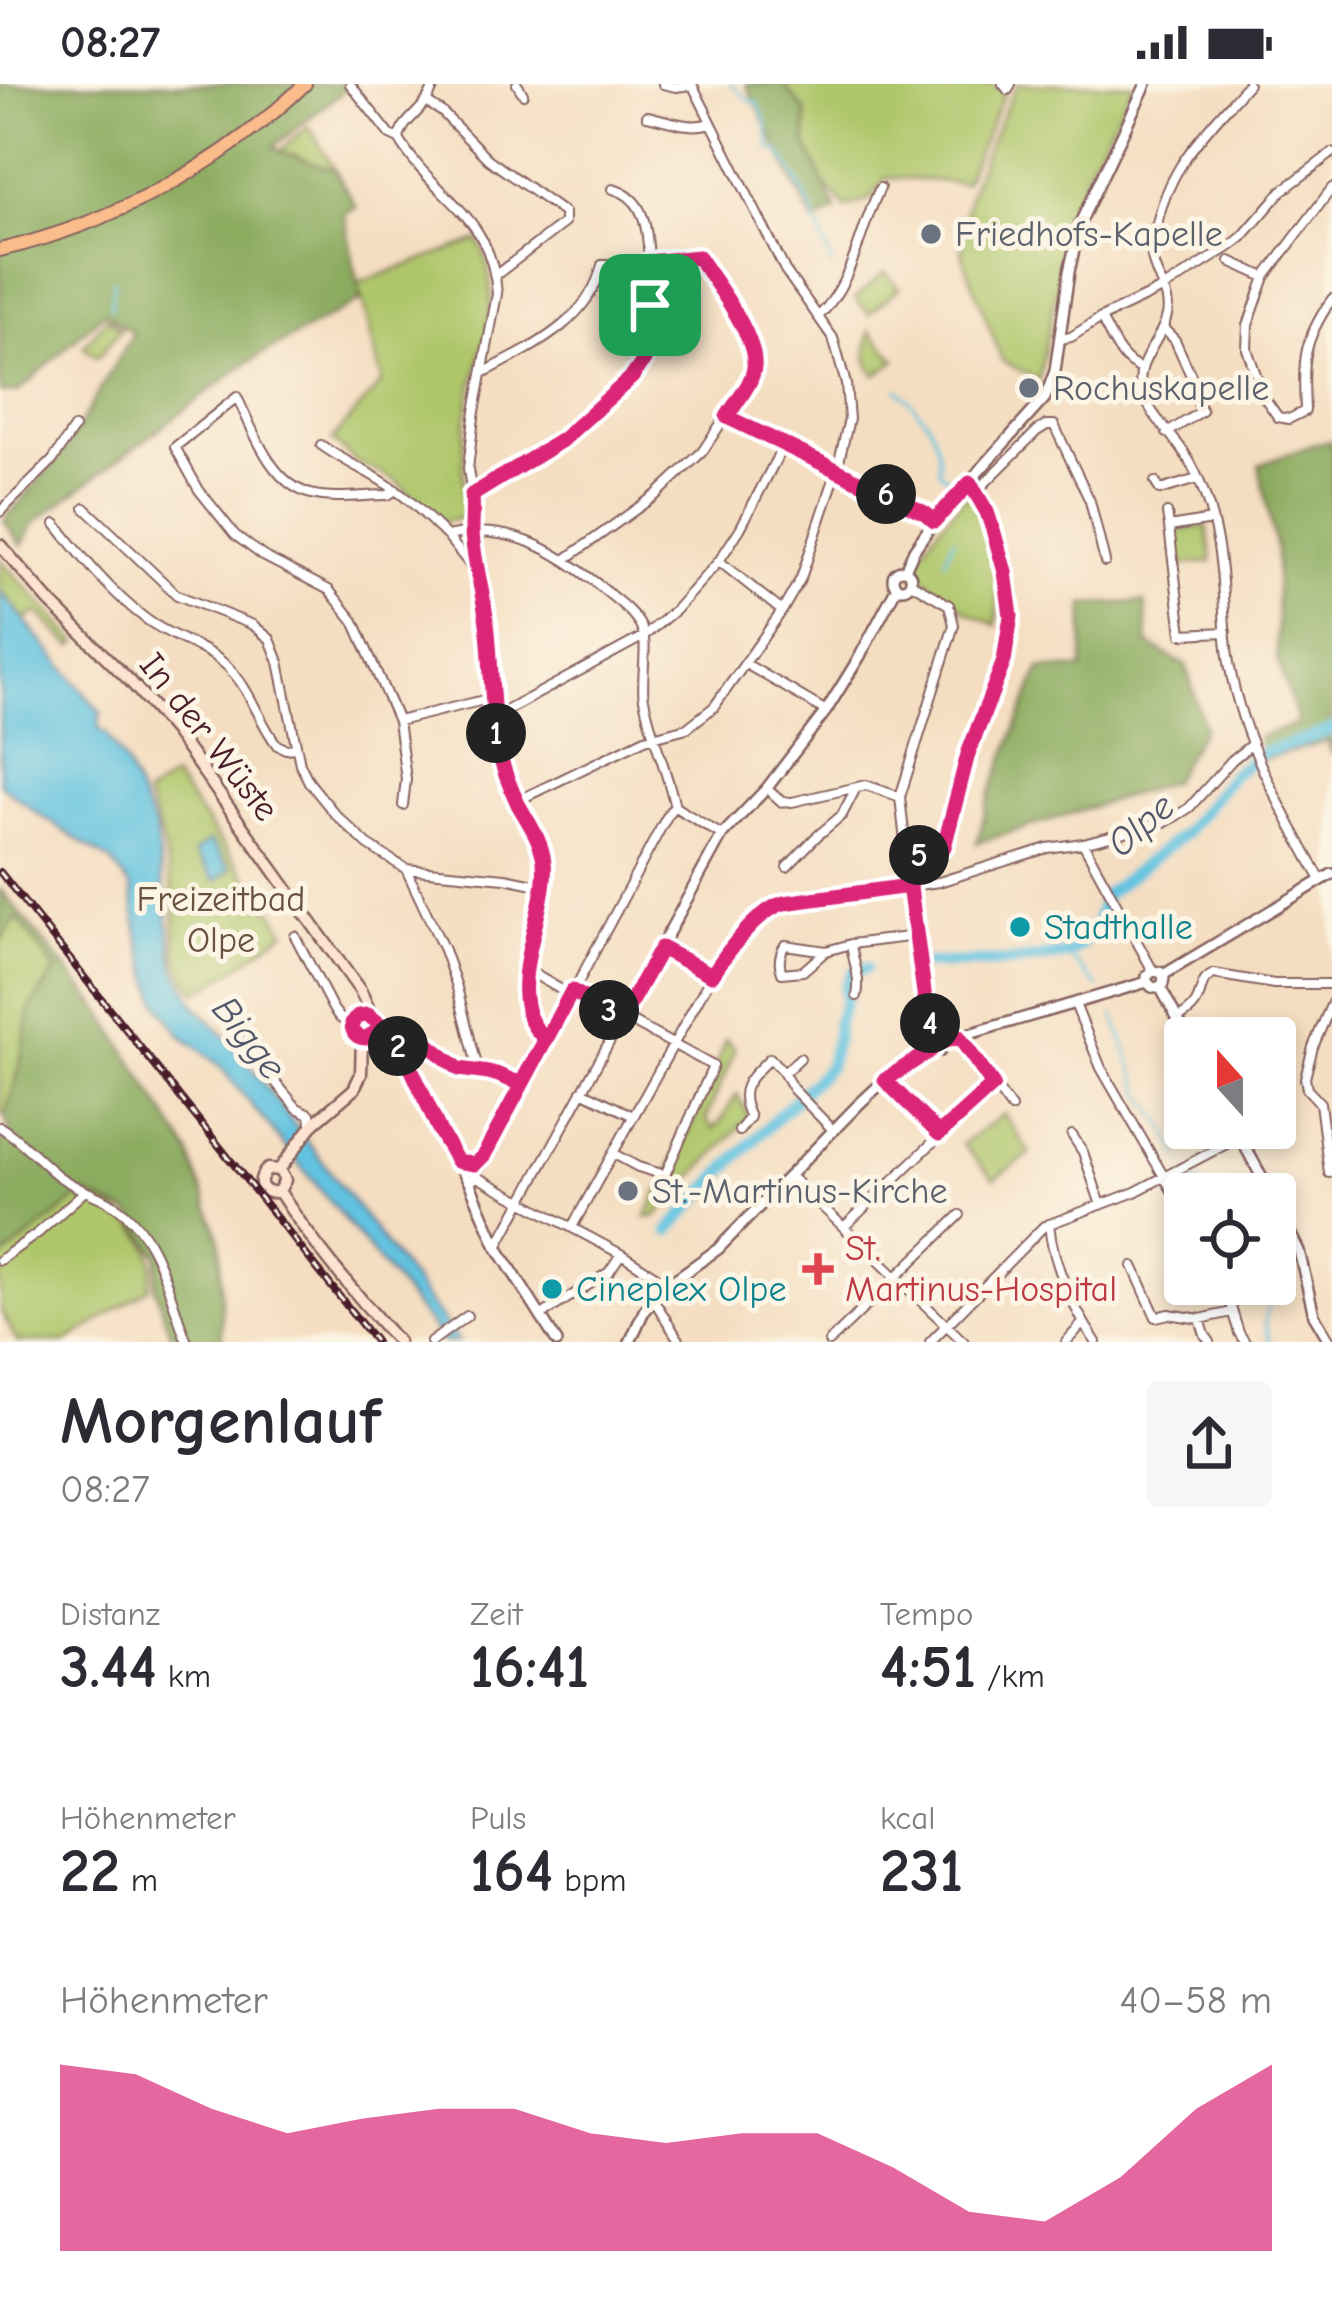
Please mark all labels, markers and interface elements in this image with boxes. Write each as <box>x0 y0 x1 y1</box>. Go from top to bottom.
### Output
text: 08:27 <box>60 16 160 68</box>
place label: Friedhofs-Kapelle <box>955 214 1223 255</box>
marker: Friedhofs-Kapelle <box>918 221 944 247</box>
pin <box>599 254 701 356</box>
icon: arrive <box>617 272 683 338</box>
place label: Rochuskapelle <box>1053 368 1269 409</box>
marker: Rochuskapelle <box>1016 375 1042 401</box>
pin: 6 <box>856 464 916 524</box>
text: 6 <box>877 475 895 513</box>
street label: In der Wüste <box>131 645 287 829</box>
pin: 1 <box>466 703 526 763</box>
text: 1 <box>490 714 502 752</box>
water label: Olpe <box>1098 784 1184 866</box>
pin: 5 <box>889 825 949 885</box>
text: 5 <box>910 836 928 874</box>
park label: Freizeitbad Olpe <box>137 879 305 961</box>
place label: Stadthalle <box>1044 907 1193 948</box>
marker: Stadthalle <box>1007 914 1033 940</box>
pin: 3 <box>579 980 639 1040</box>
water label: Bigge <box>203 987 295 1089</box>
text: 3 <box>601 991 617 1029</box>
pin: 4 <box>900 993 960 1053</box>
text: 4 <box>922 1004 938 1042</box>
pin: 2 <box>368 1016 428 1076</box>
north arrow <box>1164 1017 1296 1149</box>
map controls <box>1164 1017 1296 1305</box>
text: 2 <box>390 1027 406 1065</box>
place label: St.-Martinus-Kirche <box>652 1171 948 1212</box>
button: locate <box>1164 1173 1296 1305</box>
marker: St.-Martinus-Kirche <box>615 1178 641 1204</box>
place label: St. Martinus-Hospital <box>845 1228 1117 1310</box>
marker: St. Martinus-Hospital <box>802 1253 834 1285</box>
place label: Cineplex Olpe <box>576 1269 787 1310</box>
marker: Cineplex Olpe <box>539 1276 565 1302</box>
button: share <box>1146 1381 1272 1507</box>
text: Morgenlauf <box>60 1384 381 1460</box>
text: 08:27 <box>60 1467 150 1512</box>
text: Distanz <box>60 1595 160 1633</box>
text: Zeit <box>470 1595 523 1633</box>
text: Tempo <box>880 1595 973 1633</box>
text: 3.44 <box>60 1633 157 1702</box>
text: 16:41 <box>470 1633 589 1702</box>
text: 4:51 <box>880 1633 976 1702</box>
text: km <box>157 1657 211 1695</box>
text: /km <box>976 1657 1045 1695</box>
text: Höhenmeter <box>60 1799 236 1837</box>
text: Puls <box>470 1799 526 1837</box>
text: kcal <box>880 1799 935 1837</box>
text: 22 <box>60 1837 120 1906</box>
text: 164 <box>470 1837 553 1906</box>
text: 231 <box>880 1837 963 1906</box>
text: m <box>120 1861 158 1899</box>
text: bpm <box>553 1861 627 1899</box>
text: Höhenmeter <box>60 1978 268 2023</box>
text: 40–58 m <box>1119 1978 1272 2023</box>

